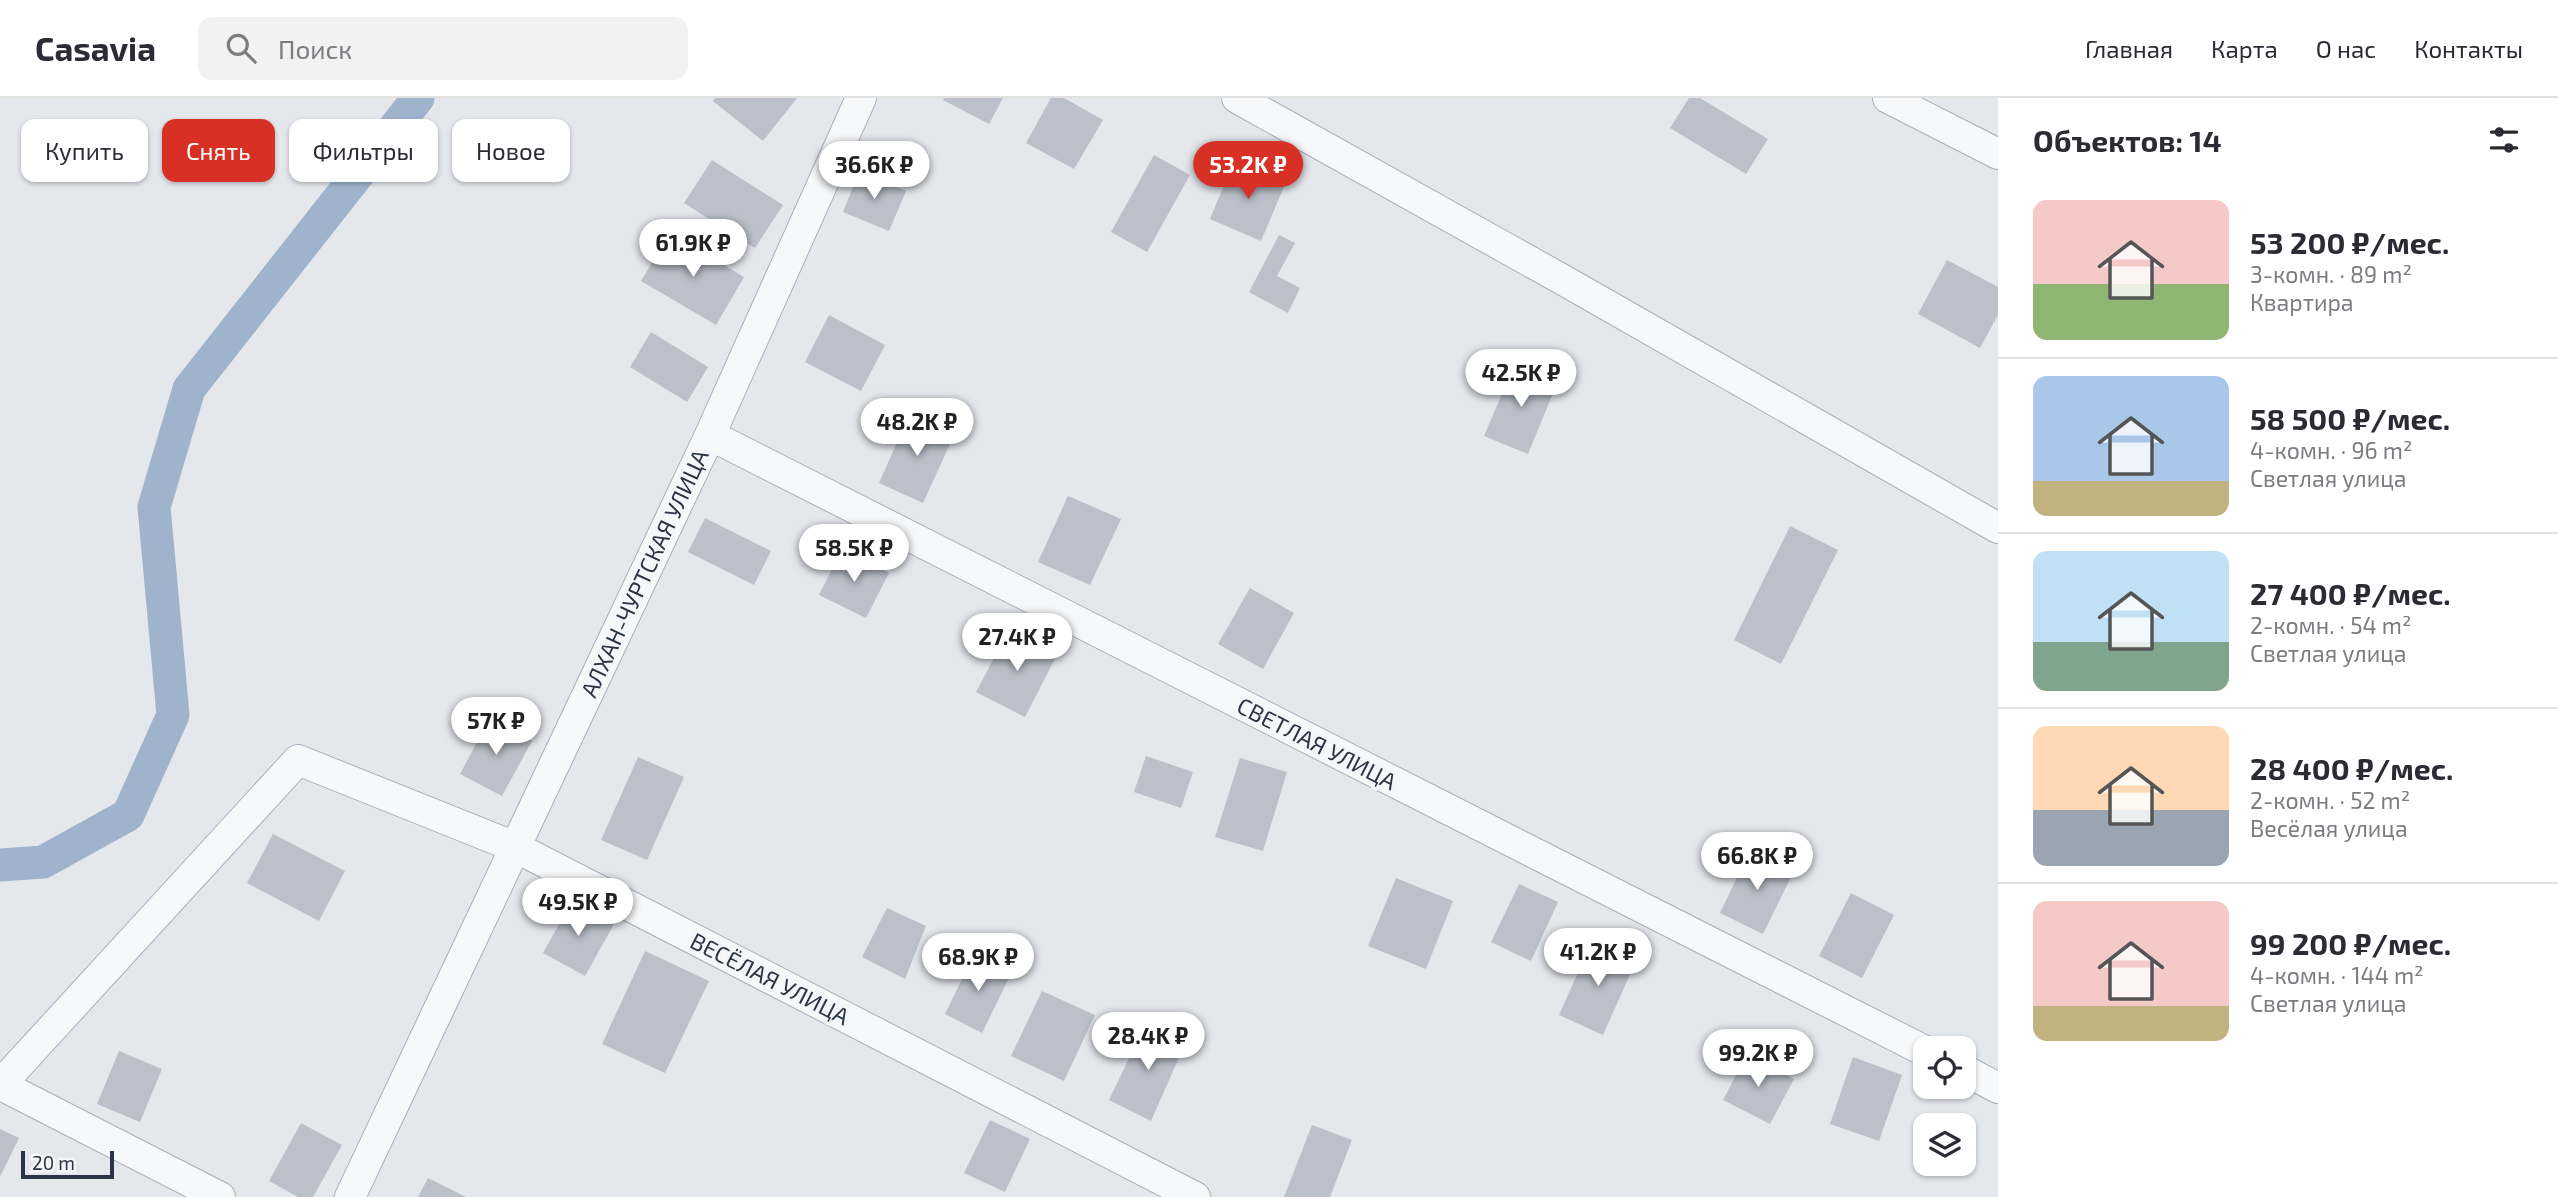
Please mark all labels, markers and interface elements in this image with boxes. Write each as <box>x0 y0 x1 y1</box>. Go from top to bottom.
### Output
search box <box>198 17 688 80</box>
text: Casavia <box>35 28 156 68</box>
icon: search <box>222 29 260 67</box>
text: Поиск <box>278 33 352 64</box>
text: Главная <box>2085 34 2173 63</box>
text: Карта <box>2211 34 2278 63</box>
text: О нас <box>2316 34 2376 63</box>
text: Контакты <box>2414 34 2523 63</box>
chip: Купить <box>21 119 148 182</box>
chip: Снять <box>162 119 275 182</box>
chip: Фильтры <box>289 119 438 182</box>
chip: Новое <box>452 119 570 182</box>
icon: filters <box>2485 121 2523 159</box>
text: Объектов: 14 <box>2033 122 2222 158</box>
pin: 36.6K ₽ <box>809 141 939 201</box>
pin: 53.2K ₽ <box>1183 141 1313 201</box>
text: 36.6K ₽ <box>835 150 913 178</box>
text: 53.2K ₽ <box>1209 150 1287 178</box>
pin: 61.9K ₽ <box>628 220 758 279</box>
text: 53 200 ₽/мес. <box>2250 224 2449 260</box>
text: 61.9K ₽ <box>655 228 731 256</box>
icon: home <box>2089 228 2173 312</box>
text: 3-комн. · 89 m² <box>2250 260 2412 288</box>
text: Квартира <box>2250 288 2354 316</box>
pin: 42.5K ₽ <box>1456 350 1586 409</box>
text: 42.5K ₽ <box>1481 358 1561 386</box>
pin: 48.2K ₽ <box>852 398 982 458</box>
text: 58 500 ₽/мес. <box>2250 400 2450 436</box>
icon: home <box>2089 404 2173 488</box>
text: 48.2K ₽ <box>877 407 957 435</box>
text: 4-комн. · 96 m² <box>2250 436 2413 464</box>
street label: АЛХАН-ЧУРТСКАЯ УЛИЦА <box>574 444 714 701</box>
text: Светлая улица <box>2250 464 2407 492</box>
pin: 58.5K ₽ <box>789 524 919 584</box>
text: 58.5K ₽ <box>815 533 893 561</box>
text: 27 400 ₽/мес. <box>2250 575 2451 611</box>
icon: home <box>2089 579 2173 663</box>
text: 2-комн. · 54 m² <box>2250 611 2411 639</box>
pin: 27.4K ₽ <box>952 614 1082 673</box>
text: 27.4K ₽ <box>978 622 1056 650</box>
text: Светлая улица <box>2250 639 2407 667</box>
street label: СВЕТЛАЯ УЛИЦА <box>1233 691 1402 796</box>
pin: 57K ₽ <box>447 698 545 757</box>
text: 57K ₽ <box>467 706 525 734</box>
text: 28 400 ₽/мес. <box>2250 750 2453 786</box>
icon: home <box>2089 754 2173 838</box>
text: 2-комн. · 52 m² <box>2250 786 2410 814</box>
text: Весёлая улица <box>2250 814 2408 842</box>
pin: 66.8K ₽ <box>1692 832 1822 892</box>
text: 66.8K ₽ <box>1717 841 1797 869</box>
pin: 49.5K ₽ <box>513 878 643 938</box>
text: 49.5K ₽ <box>538 887 618 915</box>
text: 99 200 ₽/мес. <box>2250 925 2451 961</box>
street label: ВЕСЁЛАЯ УЛИЦА <box>686 926 855 1030</box>
pin: 41.2K ₽ <box>1533 928 1663 988</box>
icon: home <box>2089 929 2173 1013</box>
pin: 68.9K ₽ <box>913 934 1043 993</box>
text: 41.2K ₽ <box>1560 937 1636 965</box>
text: 68.9K ₽ <box>938 942 1018 970</box>
text: 4-комн. · 144 m² <box>2250 961 2424 989</box>
text: Светлая улица <box>2250 989 2407 1017</box>
pin: 28.4K ₽ <box>1083 1012 1213 1072</box>
text: 28.4K ₽ <box>1108 1021 1188 1049</box>
pin: 99.2K ₽ <box>1693 1030 1823 1089</box>
map controls <box>1913 1036 1976 1176</box>
button: locate <box>1913 1036 1976 1099</box>
text: 99.2K ₽ <box>1718 1038 1798 1066</box>
button: layers <box>1913 1113 1976 1176</box>
scale bar <box>21 1148 114 1180</box>
text: 20 m <box>32 1151 75 1174</box>

